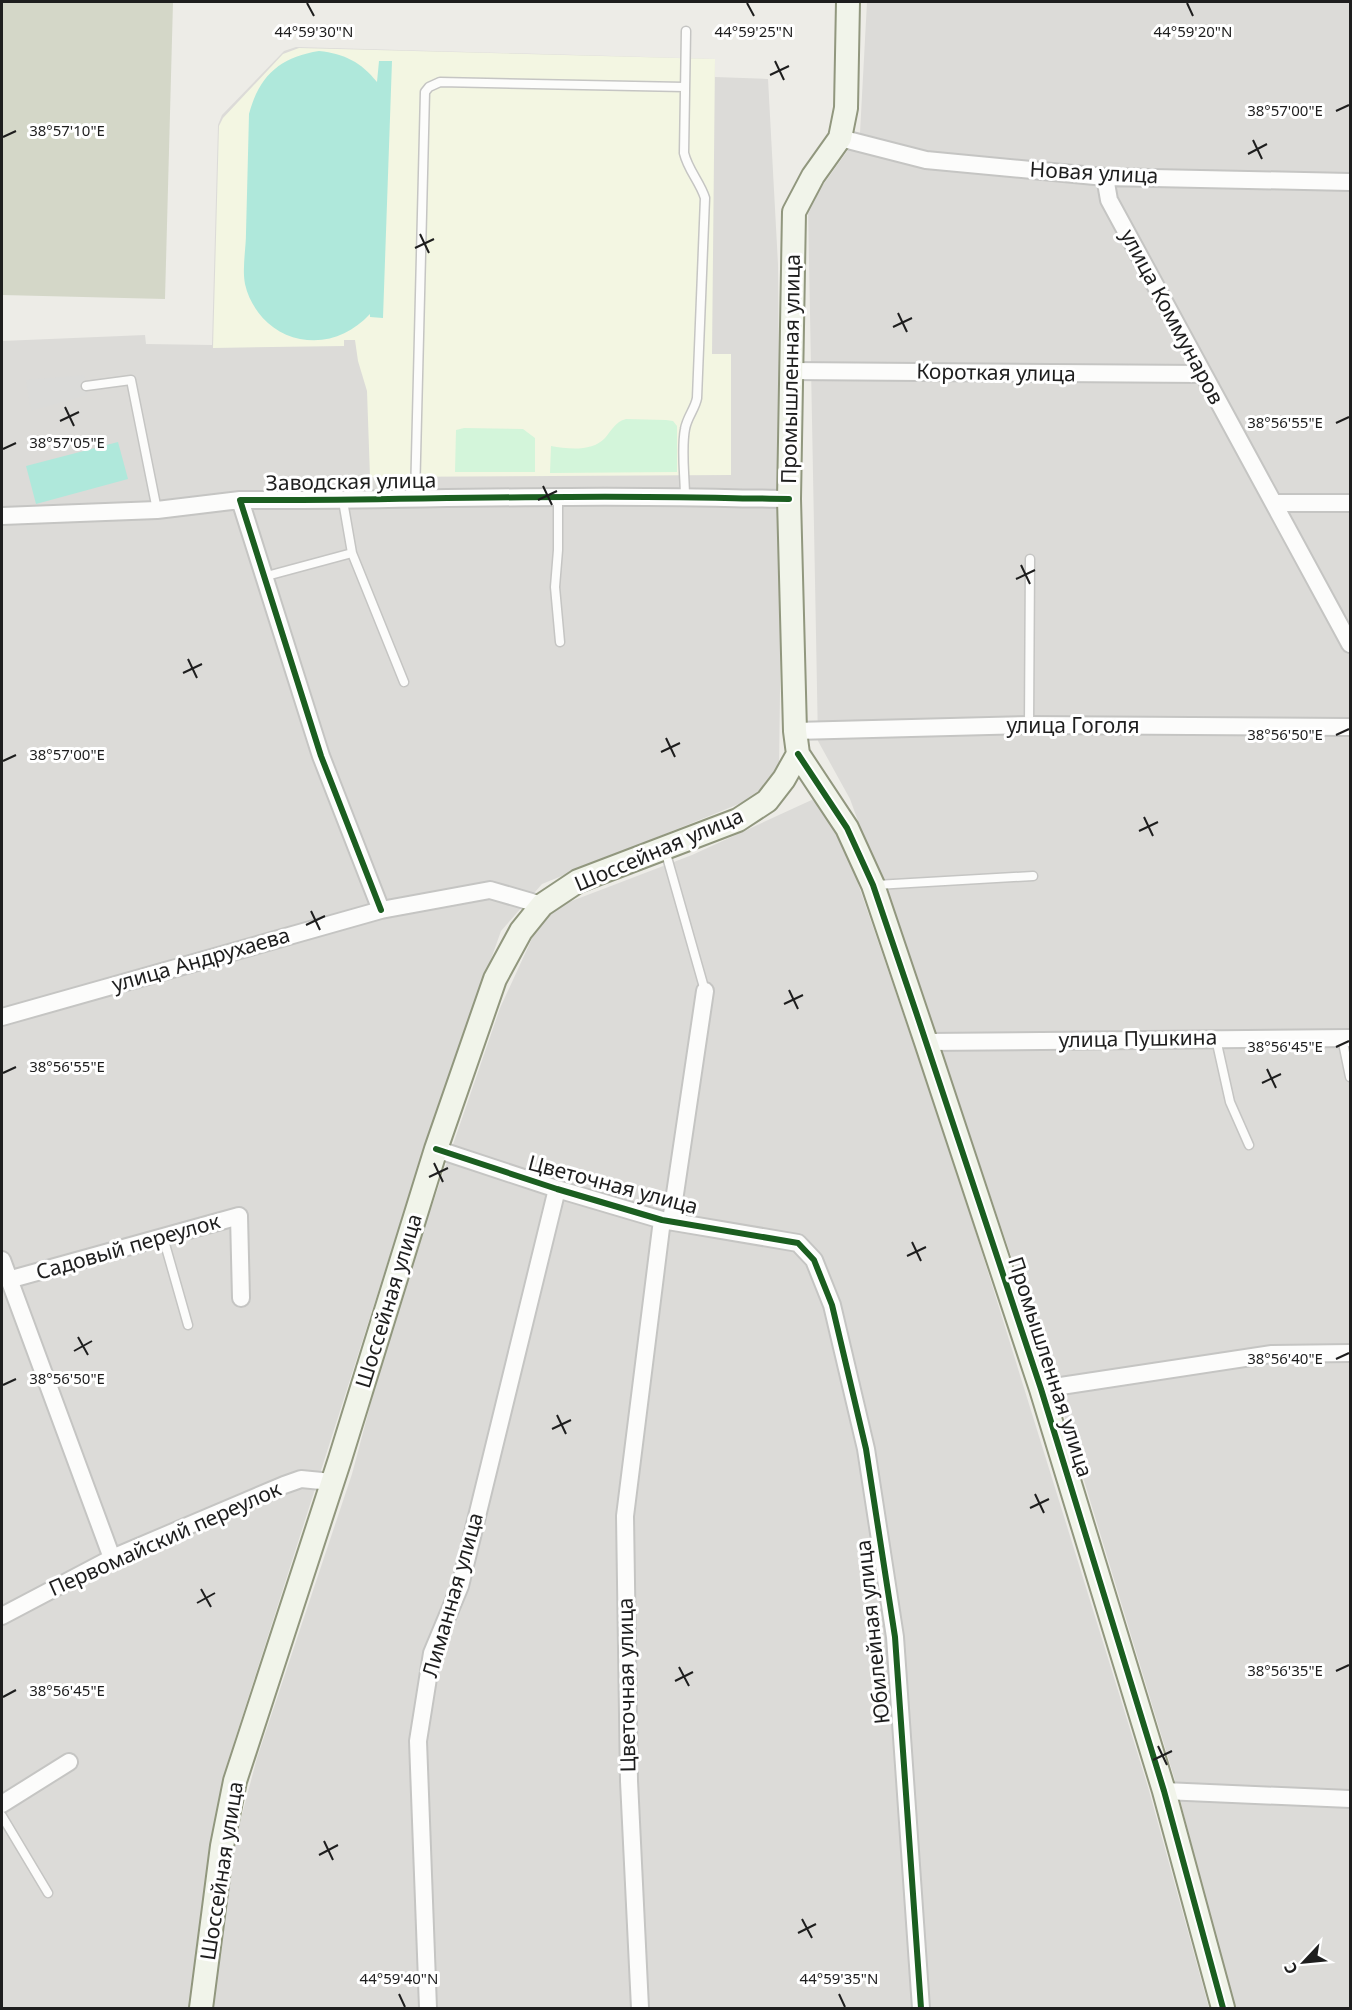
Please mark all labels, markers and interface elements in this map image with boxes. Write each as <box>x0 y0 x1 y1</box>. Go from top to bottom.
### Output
text: 44°59'30"N <box>275 21 353 41</box>
text: 44°59'25"N <box>715 21 793 41</box>
text: 44°59'20"N <box>1154 21 1232 41</box>
text: 38°57'00"E <box>1247 100 1323 120</box>
text: 38°57'10"E <box>29 120 105 140</box>
street label: Новая улица <box>1029 155 1159 189</box>
street label: улица Коммунаров <box>1115 224 1231 409</box>
street label: Промышленная улица <box>774 254 806 484</box>
street label: Короткая улица <box>916 357 1076 387</box>
text: 38°56'55"E <box>1247 412 1323 432</box>
text: 38°57'05"E <box>29 432 105 452</box>
street label: Заводская улица <box>265 466 436 496</box>
street label: улица Гоголя <box>1006 711 1140 739</box>
text: 38°56'50"E <box>1247 724 1323 744</box>
text: 38°57'00"E <box>29 744 105 764</box>
street label: Шоссейная улица <box>570 801 747 897</box>
street label: улица Андрухаева <box>108 920 293 998</box>
street label: улица Пушкина <box>1058 1023 1218 1053</box>
text: 38°56'45"E <box>1247 1036 1323 1056</box>
text: 38°56'55"E <box>29 1056 105 1076</box>
street label: Цветочная улица <box>525 1148 701 1220</box>
street label: Садовый переулок <box>32 1206 223 1286</box>
street label: Шоссейная улица <box>348 1210 428 1391</box>
street label: Промышленная улица <box>1002 1253 1100 1480</box>
text: 38°56'40"E <box>1247 1348 1323 1368</box>
text: 38°56'50"E <box>29 1368 105 1388</box>
street label: Первомайский переулок <box>44 1474 285 1602</box>
street label: Лиманная улица <box>415 1509 489 1680</box>
street label: Юбилейная улица <box>848 1539 896 1726</box>
street label: Цветочная улица <box>610 1597 642 1773</box>
text: 38°56'35"E <box>1247 1660 1323 1680</box>
text: 38°56'45"E <box>29 1680 105 1700</box>
street label: Шоссейная улица <box>193 1779 249 1962</box>
north arrow <box>1274 1932 1334 1992</box>
text: С <box>1278 1959 1303 1978</box>
text: 44°59'40"N <box>360 1968 438 1988</box>
text: 44°59'35"N <box>800 1968 878 1988</box>

